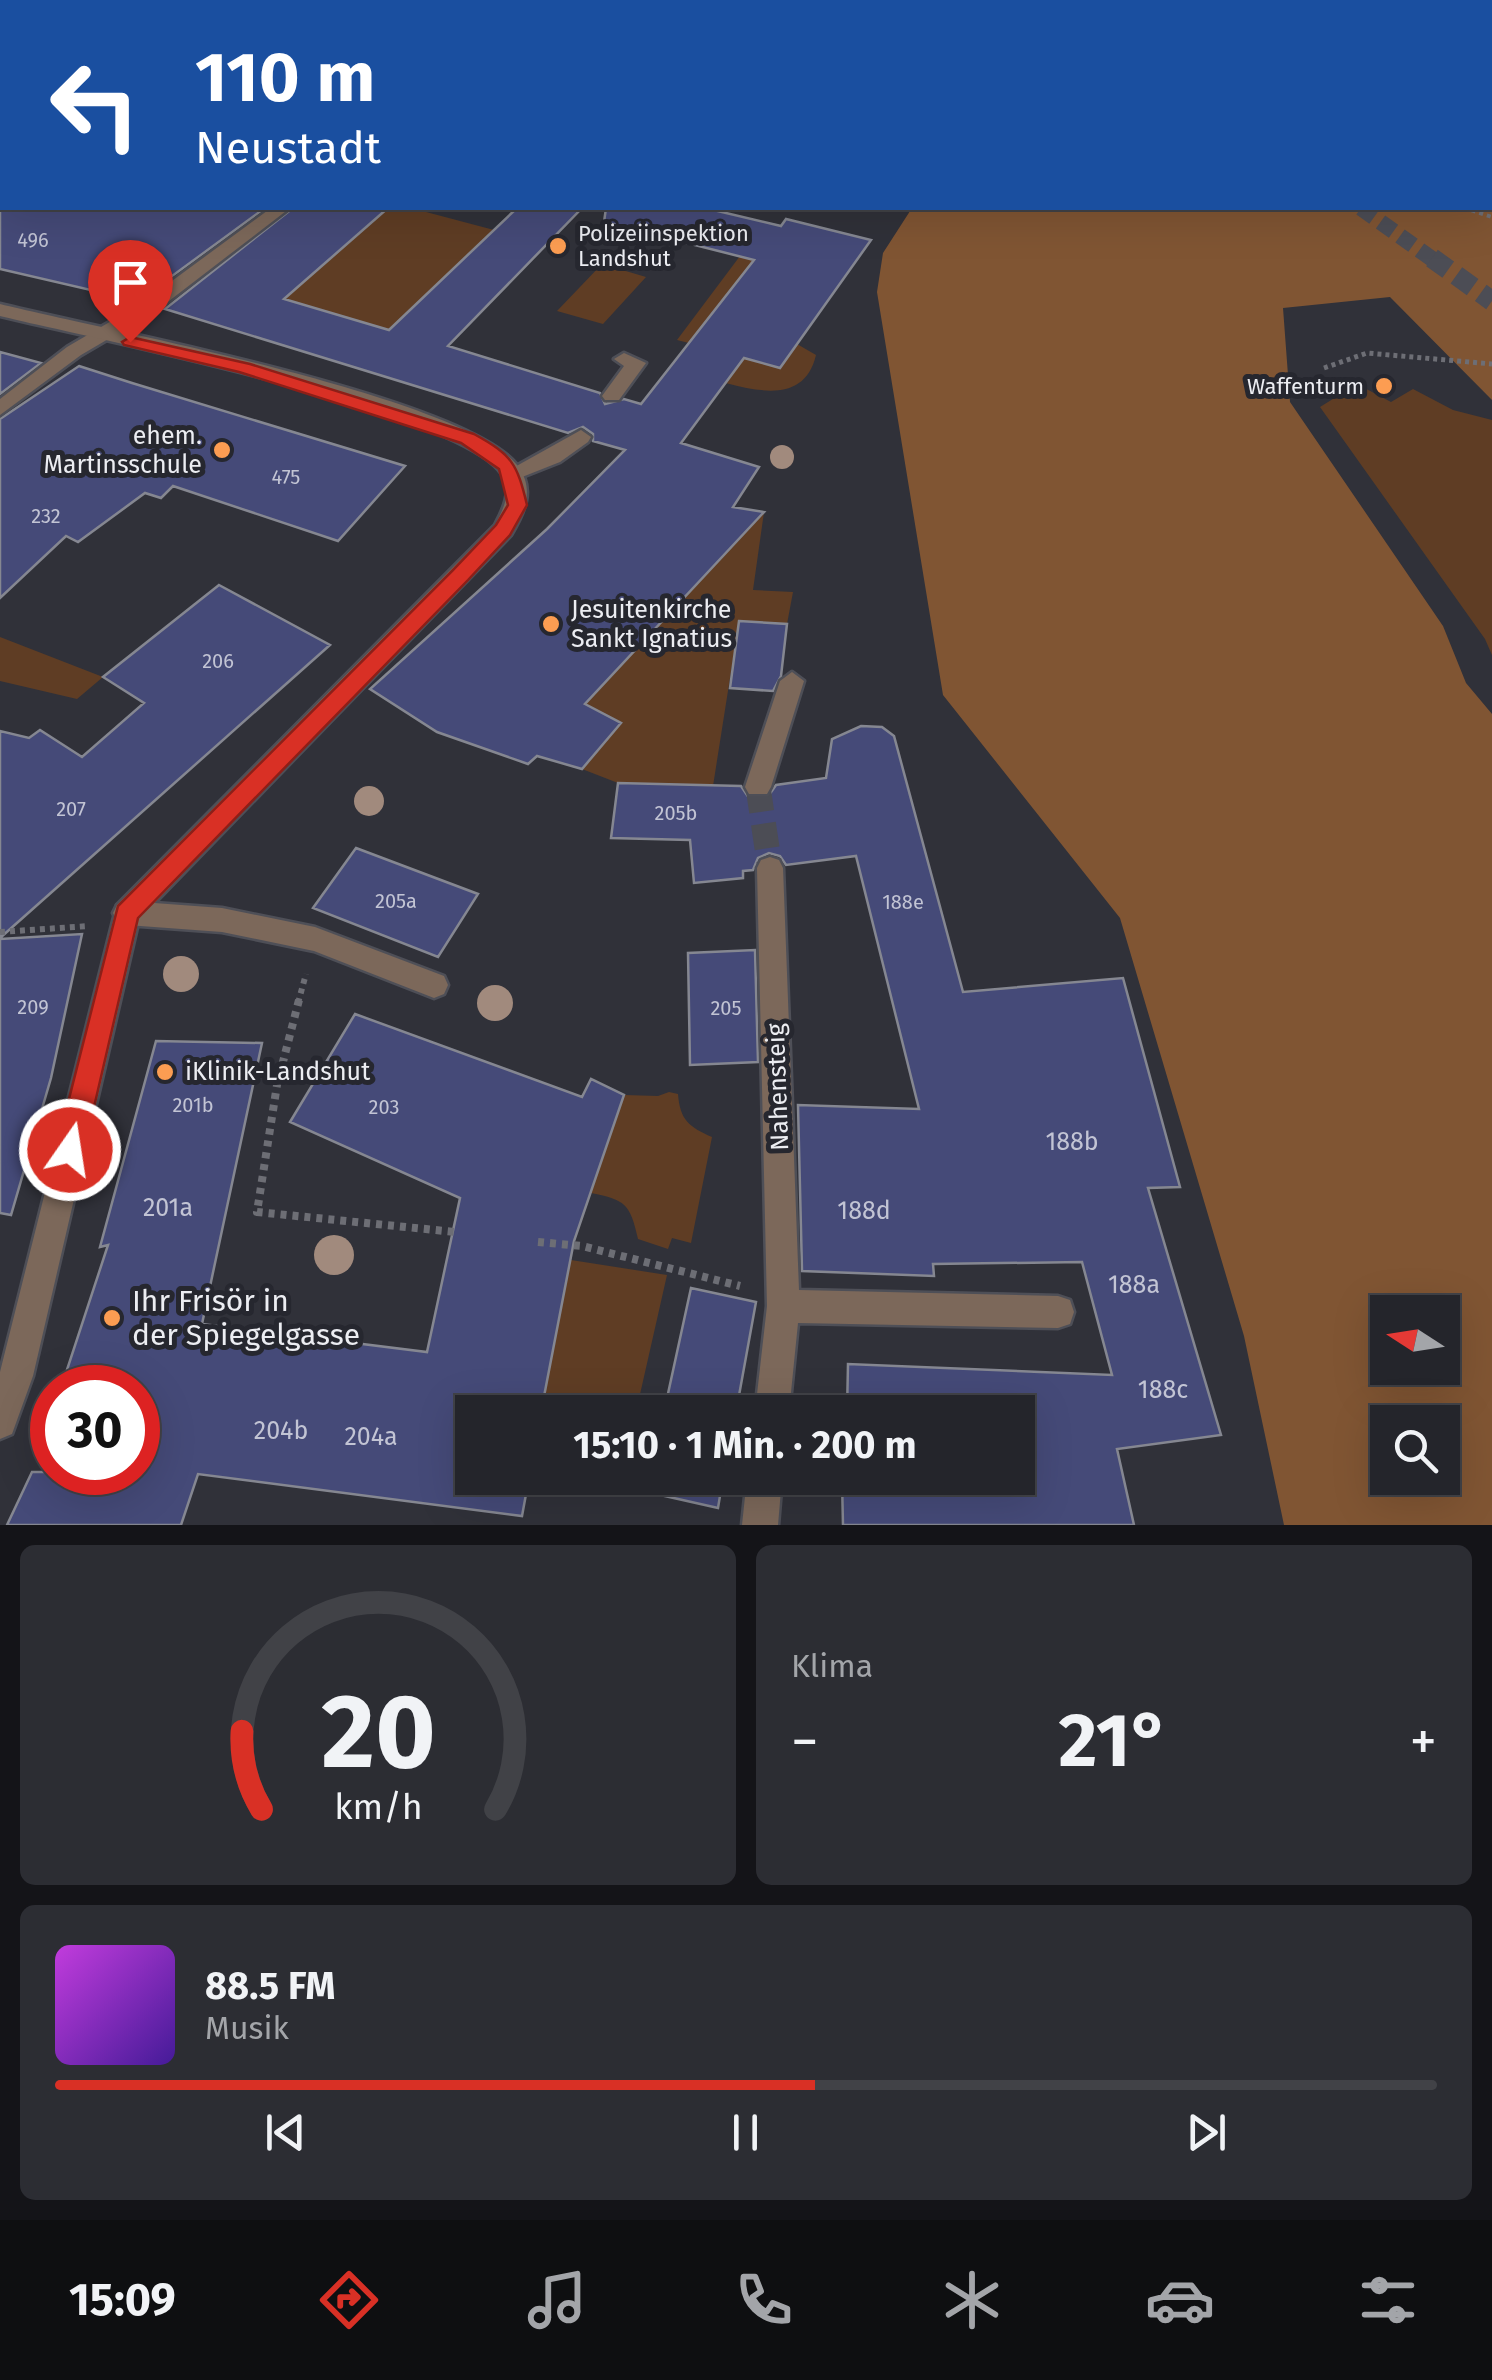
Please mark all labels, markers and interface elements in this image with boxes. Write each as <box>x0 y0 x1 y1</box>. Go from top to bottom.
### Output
text: 110 m <box>195 36 375 120</box>
icon: left <box>30 40 160 170</box>
text: Neustadt <box>195 121 381 175</box>
place label: Polizeiinspektion Landshut <box>578 220 749 272</box>
house number: 496 <box>17 228 49 252</box>
marker: Polizeiinspektion Landshut <box>547 235 569 257</box>
pin <box>88 240 173 343</box>
icon: arrive <box>103 255 158 310</box>
place label: Waffenturm <box>1247 373 1364 400</box>
marker: Waffenturm <box>1373 375 1395 397</box>
place label: ehem. Martinsschule <box>43 421 202 480</box>
marker: ehem. Martinsschule <box>211 439 233 461</box>
house number: 475 <box>272 465 300 489</box>
house number: 232 <box>31 504 61 528</box>
place label: Jesuitenkirche Sankt Ignatius <box>571 595 732 654</box>
marker: Jesuitenkirche Sankt Ignatius <box>540 613 562 635</box>
house number: 206 <box>202 649 234 673</box>
house number: 207 <box>56 797 86 821</box>
house number: 205b <box>655 801 697 825</box>
house number: 205a <box>375 889 417 913</box>
house number: 188e <box>882 890 924 914</box>
house number: 209 <box>17 995 49 1019</box>
house number: 205 <box>710 996 742 1020</box>
street label: Nahensteig <box>761 1023 795 1151</box>
place label: iKlinik-Landshut <box>185 1057 371 1087</box>
marker: iKlinik-Landshut <box>154 1061 176 1083</box>
house number: 201b <box>172 1093 214 1117</box>
house number: 203 <box>369 1095 399 1119</box>
position arrow <box>18 1098 122 1202</box>
house number: 188b <box>1045 1127 1099 1157</box>
house number: 201a <box>143 1193 193 1223</box>
house number: 188d <box>837 1196 891 1226</box>
house number: 188a <box>1108 1270 1160 1300</box>
place label: Ihr Frisör in der Spiegelgasse <box>132 1283 360 1353</box>
north arrow <box>1370 1295 1460 1385</box>
map controls <box>1370 1295 1460 1495</box>
marker: Ihr Frisör in der Spiegelgasse <box>101 1307 123 1329</box>
speed limit sign: 30 <box>30 1365 160 1495</box>
house number: 188c <box>1138 1375 1188 1405</box>
button: search <box>1370 1405 1460 1495</box>
house number: 204b <box>254 1416 308 1446</box>
house number: 204a <box>344 1422 398 1452</box>
text: 15:10 · 1 Min. · 200 m <box>573 1422 917 1468</box>
text: Klima <box>791 1647 873 1685</box>
text: 20 <box>321 1670 435 1795</box>
text: 21° <box>1059 1696 1170 1786</box>
text: − <box>791 1709 819 1775</box>
text: + <box>1410 1709 1437 1775</box>
text: km/h <box>334 1786 422 1828</box>
text: 88.5 FM <box>205 1963 335 2009</box>
text: Musik <box>205 2009 289 2047</box>
icon: previous <box>258 2105 313 2160</box>
icon: pause <box>718 2105 773 2160</box>
icon: next <box>1179 2105 1234 2160</box>
icon: directions <box>314 2265 384 2335</box>
icon: music <box>522 2265 592 2335</box>
icon: phone <box>729 2265 799 2335</box>
icon: climate <box>937 2265 1007 2335</box>
icon: car <box>1145 2265 1215 2335</box>
icon: filters <box>1353 2265 1423 2335</box>
text: 15:09 <box>69 2273 176 2327</box>

